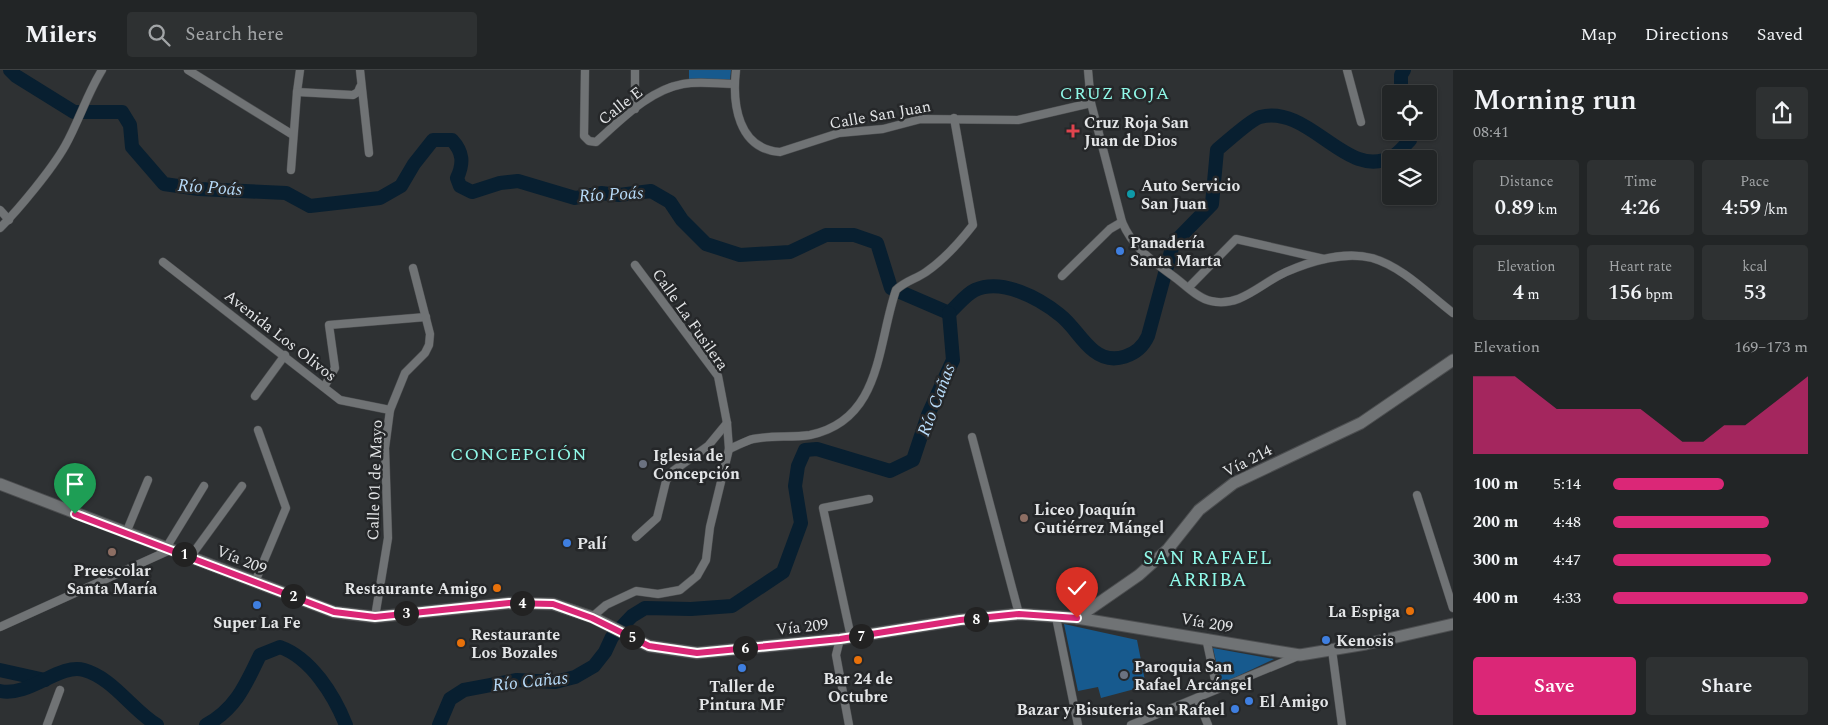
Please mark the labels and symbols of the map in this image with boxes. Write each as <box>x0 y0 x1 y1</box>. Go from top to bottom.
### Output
district label: CRUZ ROJA <box>1060 80 1170 107</box>
street label: Calle E <box>593 81 648 131</box>
street label: Calle San Juan <box>828 94 933 136</box>
place label: Cruz Roja San Juan de Dios <box>1084 111 1189 153</box>
marker: Cruz Roja San Juan de Dios <box>1066 124 1080 138</box>
water label: Río Poás <box>177 172 244 203</box>
place label: Auto Servicio San Juan <box>1141 174 1240 216</box>
water label: Río Poás <box>578 179 645 210</box>
marker: Auto Servicio San Juan <box>1125 188 1137 200</box>
place label: Panadería Santa Marta <box>1130 231 1222 273</box>
marker: Panadería Santa Marta <box>1114 245 1126 257</box>
street label: Calle La Fusilera <box>646 264 734 376</box>
street label: Avenida Los Olivos <box>219 284 342 388</box>
water label: Río Cañas <box>910 359 963 440</box>
street label: Calle 01 de Mayo <box>361 419 389 541</box>
street label: Vía 214 <box>1219 438 1276 484</box>
district label: CONCEPCIÓN <box>450 441 588 468</box>
place label: Iglesia de Concepción <box>653 444 740 486</box>
marker: Iglesia de Concepción <box>637 458 649 470</box>
pin <box>54 463 96 514</box>
place label: Liceo Joaquín Gutiérrez Mángel <box>1034 498 1164 540</box>
marker: Liceo Joaquín Gutiérrez Mángel <box>1018 512 1030 524</box>
place label: Palí <box>577 532 607 556</box>
marker: Palí <box>561 537 573 549</box>
street label: Vía 209 <box>213 539 271 581</box>
pin: 1 <box>172 542 196 566</box>
district label: SAN RAFAEL ARRIBA <box>1143 544 1273 595</box>
marker: Preescolar Santa María <box>106 546 118 558</box>
place label: Preescolar Santa María <box>67 559 158 601</box>
pin <box>1056 567 1098 618</box>
place label: Restaurante Amigo <box>344 577 487 601</box>
marker: Restaurante Amigo <box>491 582 503 594</box>
pin: 2 <box>280 584 306 608</box>
pin: 4 <box>510 590 534 616</box>
marker: Super La Fe <box>251 599 263 611</box>
pin: 3 <box>394 600 418 626</box>
place label: La Espiga <box>1328 600 1401 624</box>
marker: La Espiga <box>1404 605 1416 617</box>
pin: 8 <box>964 606 988 632</box>
street label: Vía 209 <box>1179 607 1235 639</box>
place label: Super La Fe <box>213 611 301 635</box>
street label: Vía 209 <box>775 612 830 642</box>
place label: Restaurante Los Bozales <box>471 623 560 665</box>
pin: 5 <box>620 624 644 650</box>
pin: 7 <box>848 624 874 648</box>
place label: Kenosis <box>1336 629 1394 653</box>
marker: Kenosis <box>1320 634 1332 646</box>
pin: 6 <box>732 636 758 660</box>
marker: Restaurante Los Bozales <box>455 637 467 649</box>
marker: Bar 24 de Octubre <box>852 654 864 666</box>
place label: Paroquia San Rafael Arcángel <box>1134 655 1252 697</box>
marker: Taller de Pintura MF <box>736 662 748 674</box>
water label: Río Cañas <box>491 664 570 699</box>
place label: Bar 24 de Octubre <box>823 667 893 709</box>
marker: Paroquia San Rafael Arcángel <box>1118 669 1130 681</box>
place label: Taller de Pintura MF <box>699 675 785 717</box>
place label: El Amigo <box>1259 690 1329 714</box>
marker: El Amigo <box>1243 695 1255 707</box>
place label: Bazar y Bisuteria San Rafael <box>1017 698 1225 722</box>
marker: Bazar y Bisuteria San Rafael <box>1229 703 1241 715</box>

